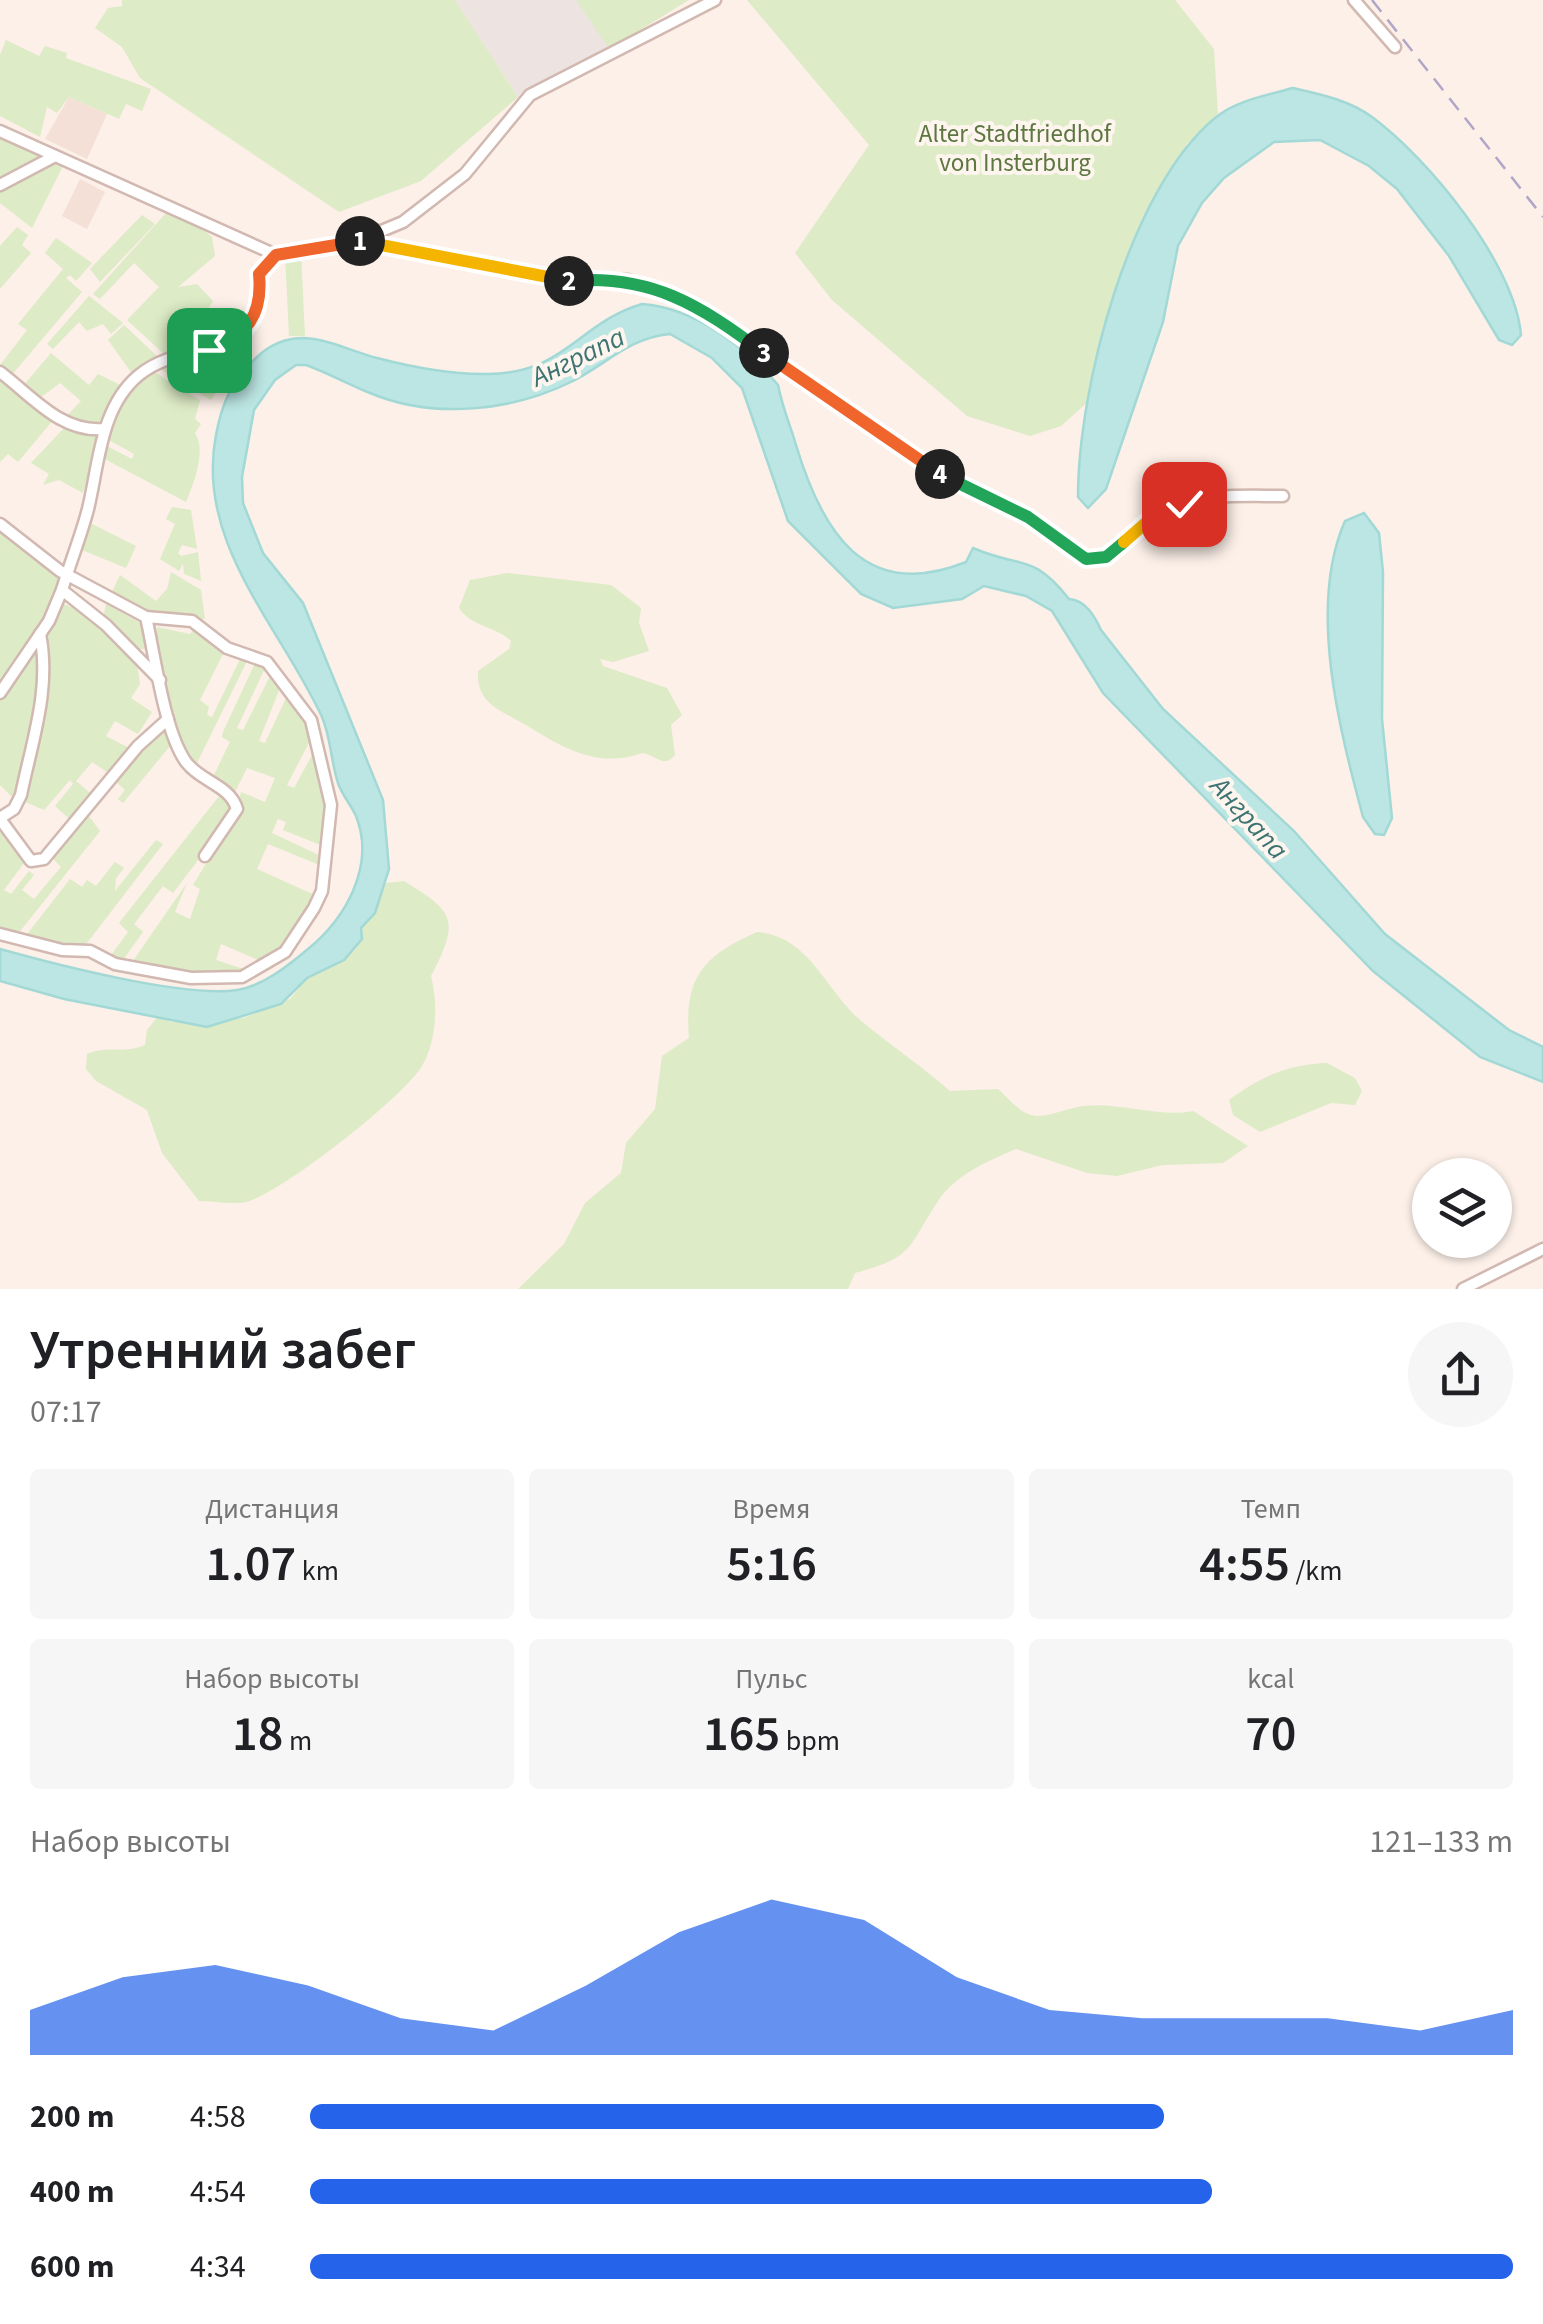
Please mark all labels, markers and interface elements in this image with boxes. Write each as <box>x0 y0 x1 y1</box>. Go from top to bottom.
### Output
park label: Alter Stadtfriedhof von Insterburg <box>919 116 1112 181</box>
pin: 1 <box>335 216 385 266</box>
text: 1 <box>353 221 367 261</box>
pin: 2 <box>544 256 594 306</box>
text: 2 <box>562 261 576 301</box>
pin <box>167 308 252 393</box>
water label: Анграпа <box>523 317 632 398</box>
icon: arrive <box>182 323 237 378</box>
pin: 3 <box>739 328 789 378</box>
text: 3 <box>757 333 771 373</box>
pin: 4 <box>915 449 965 499</box>
text: 4 <box>933 454 947 494</box>
pin <box>1142 462 1227 547</box>
icon: check <box>1157 477 1212 532</box>
water label: Анграпа <box>1199 766 1297 868</box>
map controls <box>1412 1158 1512 1258</box>
button: layers <box>1412 1158 1512 1258</box>
text: Утренний забег <box>30 1312 416 1390</box>
button: share <box>1408 1322 1513 1427</box>
text: 07:17 <box>30 1389 102 1435</box>
text: Дистанция <box>205 1489 339 1529</box>
text: Время <box>732 1489 811 1529</box>
text: Темп <box>1241 1489 1301 1529</box>
text: 1.07 <box>205 1529 296 1600</box>
text: 5:16 <box>726 1529 817 1600</box>
text: 4:55 <box>1199 1529 1290 1600</box>
text: km <box>296 1551 339 1591</box>
text: /km <box>1290 1551 1342 1591</box>
text: Набор высоты <box>184 1659 360 1699</box>
text: Пульс <box>735 1659 808 1699</box>
text: kcal <box>1247 1659 1294 1699</box>
text: 18 <box>232 1699 283 1770</box>
text: 165 <box>703 1699 780 1770</box>
text: 70 <box>1245 1699 1296 1770</box>
text: m <box>283 1721 312 1761</box>
text: bpm <box>780 1721 840 1761</box>
text: Набор высоты <box>30 1819 231 1865</box>
text: 121–133 m <box>1369 1819 1513 1865</box>
text: 200 m <box>30 2094 115 2140</box>
text: 4:58 <box>190 2094 246 2140</box>
text: 400 m <box>30 2169 115 2215</box>
text: 4:54 <box>190 2169 246 2215</box>
text: 600 m <box>30 2244 115 2290</box>
text: 4:34 <box>190 2244 246 2290</box>

